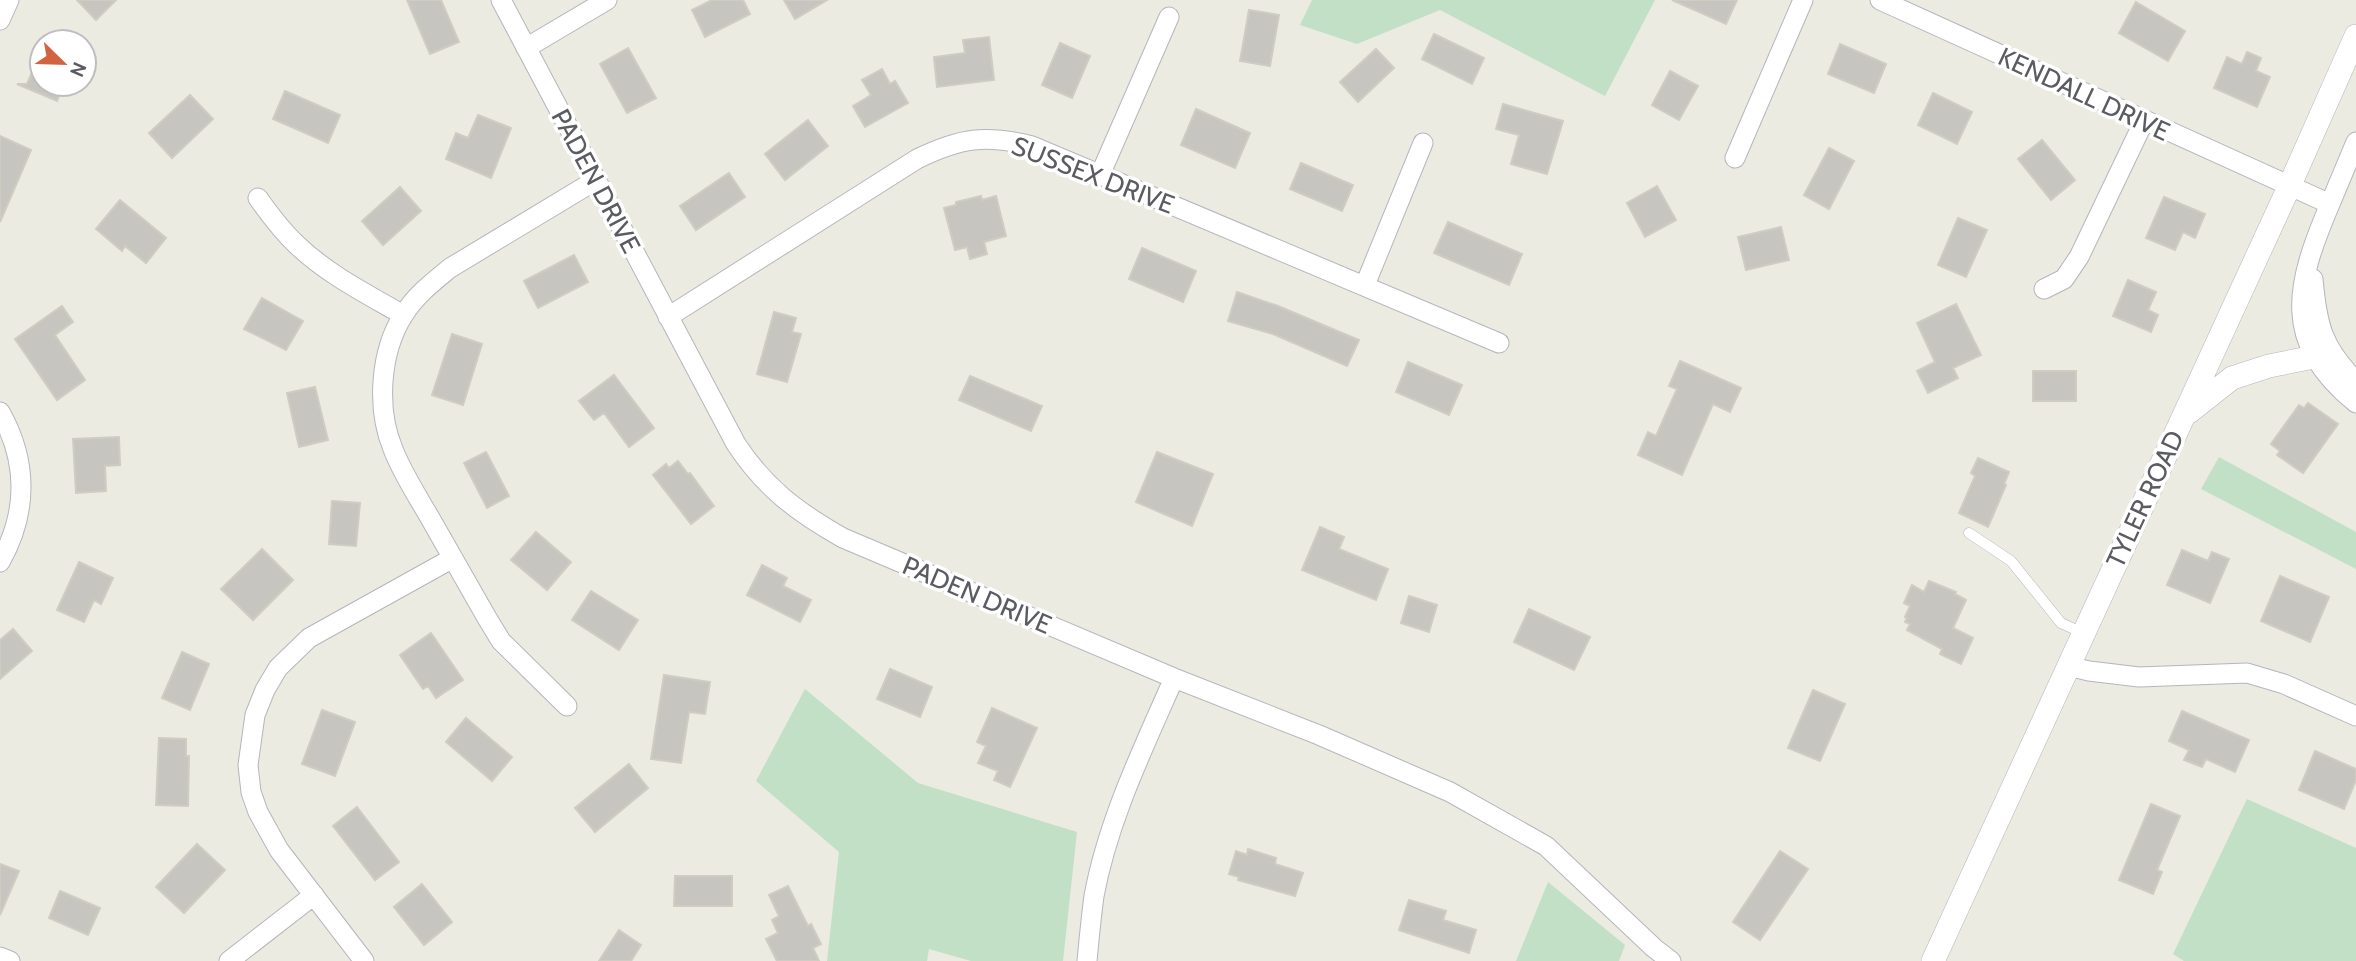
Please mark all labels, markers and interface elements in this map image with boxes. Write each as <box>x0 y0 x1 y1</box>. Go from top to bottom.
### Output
north arrow <box>28 28 98 98</box>
street label: KENDALL DRIVE <box>1993 40 2175 148</box>
text: N <box>65 59 91 80</box>
street label: PADEN DRIVE <box>545 103 647 259</box>
street label: SUSSEX DRIVE <box>1007 129 1179 221</box>
street label: TYLER ROAD <box>2099 425 2191 573</box>
street label: PADEN DRIVE <box>898 549 1056 641</box>

